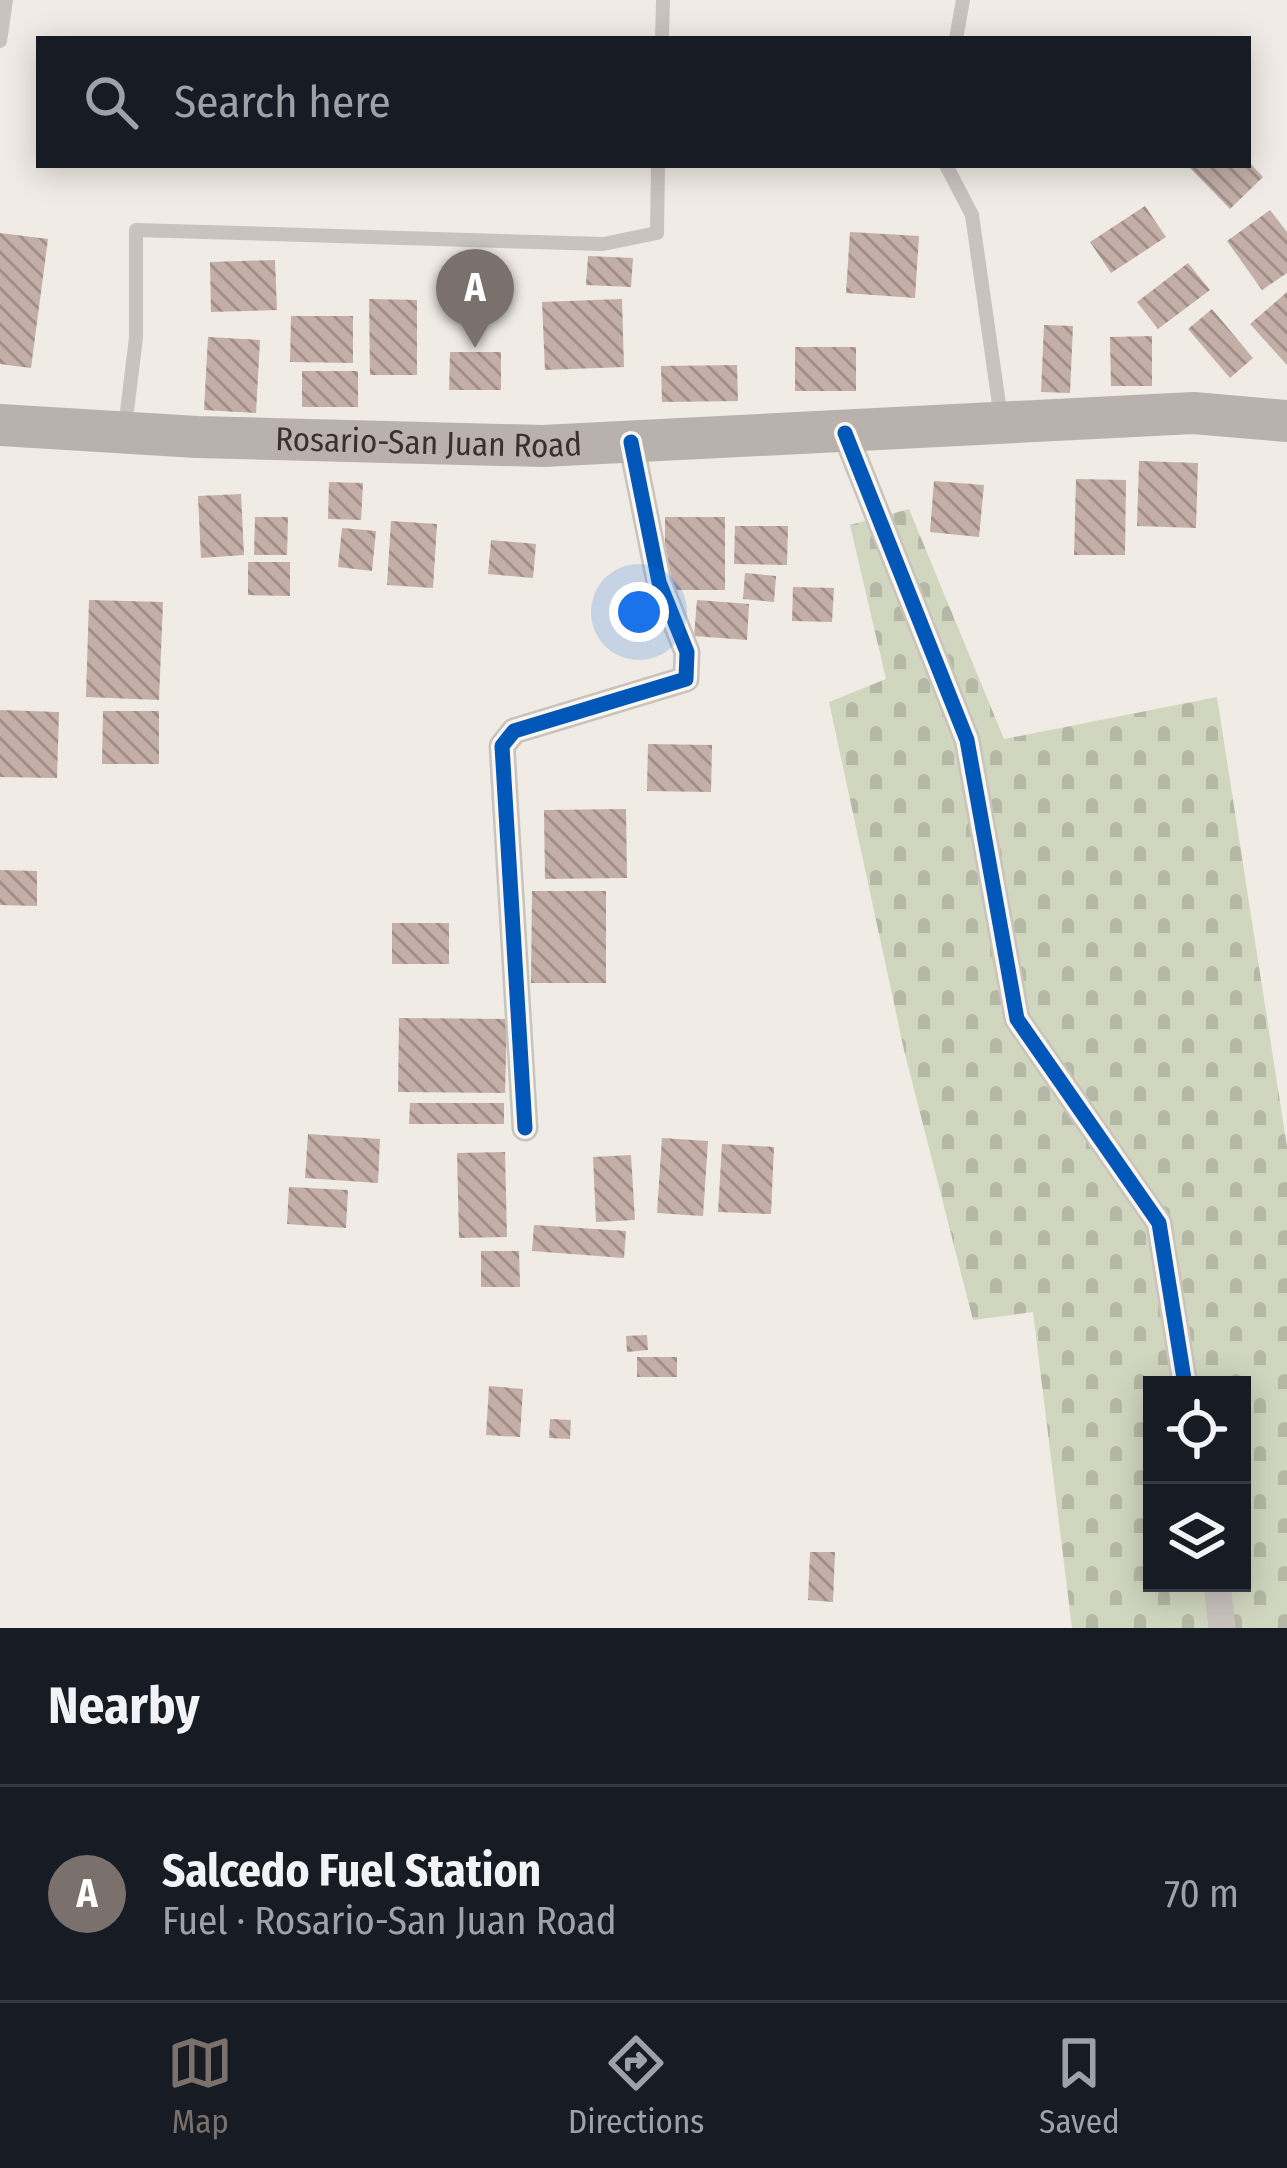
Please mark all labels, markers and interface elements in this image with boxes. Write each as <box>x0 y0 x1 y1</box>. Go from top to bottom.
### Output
search box <box>36 36 1251 168</box>
icon: search <box>78 69 144 135</box>
text: Search here <box>174 75 391 129</box>
pin: A <box>436 249 514 348</box>
street label: Rosario-San Juan Road <box>275 419 583 466</box>
your location <box>609 582 669 642</box>
map controls <box>1143 1376 1251 1592</box>
button: locate <box>1143 1376 1251 1484</box>
button: layers <box>1143 1484 1251 1592</box>
text: Nearby <box>48 1675 200 1737</box>
text: Salcedo Fuel Station <box>162 1844 541 1898</box>
text: A <box>76 1871 98 1917</box>
text: 70 m <box>1164 1871 1239 1917</box>
text: Fuel · Rosario-San Juan Road <box>162 1898 617 1944</box>
tab: Map <box>167 2030 233 2142</box>
tab: Directions <box>568 2030 704 2142</box>
tab: Saved <box>1039 2030 1120 2142</box>

